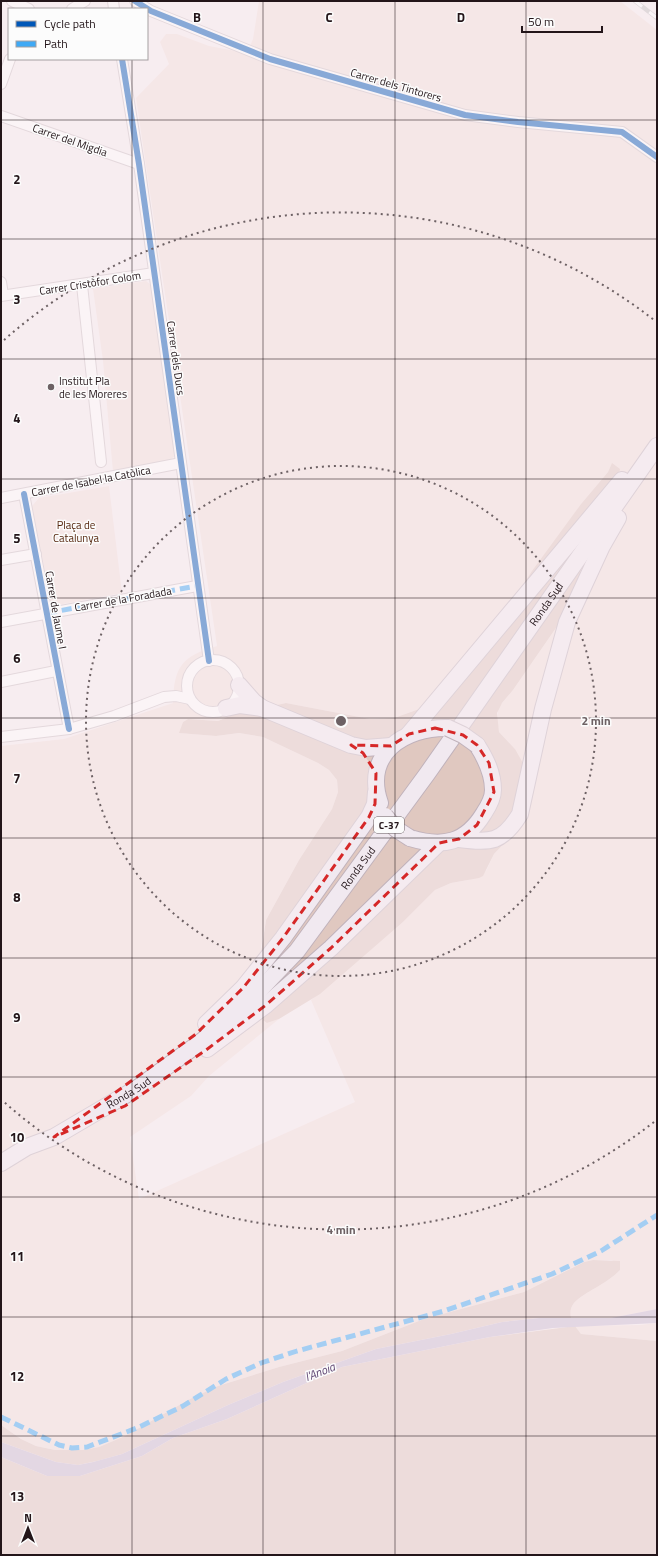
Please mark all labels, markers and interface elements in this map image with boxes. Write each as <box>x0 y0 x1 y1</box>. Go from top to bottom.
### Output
text: B <box>193 7 201 27</box>
text: C <box>325 7 333 27</box>
text: D <box>457 7 465 27</box>
legend <box>8 8 148 60</box>
scale bar <box>522 8 602 34</box>
text: 50 m <box>528 12 554 31</box>
text: Cycle path <box>44 14 96 33</box>
text: Path <box>44 34 68 53</box>
street label: Carrer dels Tintorers <box>349 64 443 106</box>
street label: Carrer del Migdia <box>30 120 110 160</box>
text: 2 <box>13 169 21 189</box>
street label: Carrer Cristòfor Colom <box>38 267 142 299</box>
text: 3 <box>13 289 21 309</box>
street label: Carrer dels Ducs <box>163 320 189 396</box>
place label: Institut Pla de les Moreres <box>59 373 127 402</box>
marker: Institut Pla de les Moreres <box>46 382 56 392</box>
text: 4 <box>13 408 21 428</box>
street label: Carrer de Isabel la Catòlica <box>30 462 152 500</box>
park label: Plaça de Catalunya <box>53 517 99 546</box>
text: 5 <box>13 528 21 548</box>
street label: Carrer de Jaume I <box>41 570 71 650</box>
street label: Ronda Sud <box>525 579 567 629</box>
street label: Carrer de la Foradada <box>73 582 173 615</box>
text: 6 <box>13 648 21 668</box>
text: 2 min <box>581 711 611 730</box>
centre of rings <box>334 714 348 728</box>
text: 7 <box>13 768 21 788</box>
road number: C-37 <box>374 817 404 833</box>
street label: Ronda Sud <box>337 843 379 893</box>
text: 8 <box>13 887 21 907</box>
text: 9 <box>13 1007 21 1027</box>
street label: Ronda Sud <box>103 1073 154 1113</box>
text: 10 <box>10 1127 24 1147</box>
text: 4 min <box>326 1220 356 1239</box>
text: 11 <box>10 1246 24 1266</box>
water label: l'Anoia <box>302 1357 339 1386</box>
text: 12 <box>10 1366 24 1386</box>
text: 13 <box>10 1486 24 1506</box>
north arrow <box>8 1508 48 1548</box>
text: N <box>24 1510 32 1526</box>

